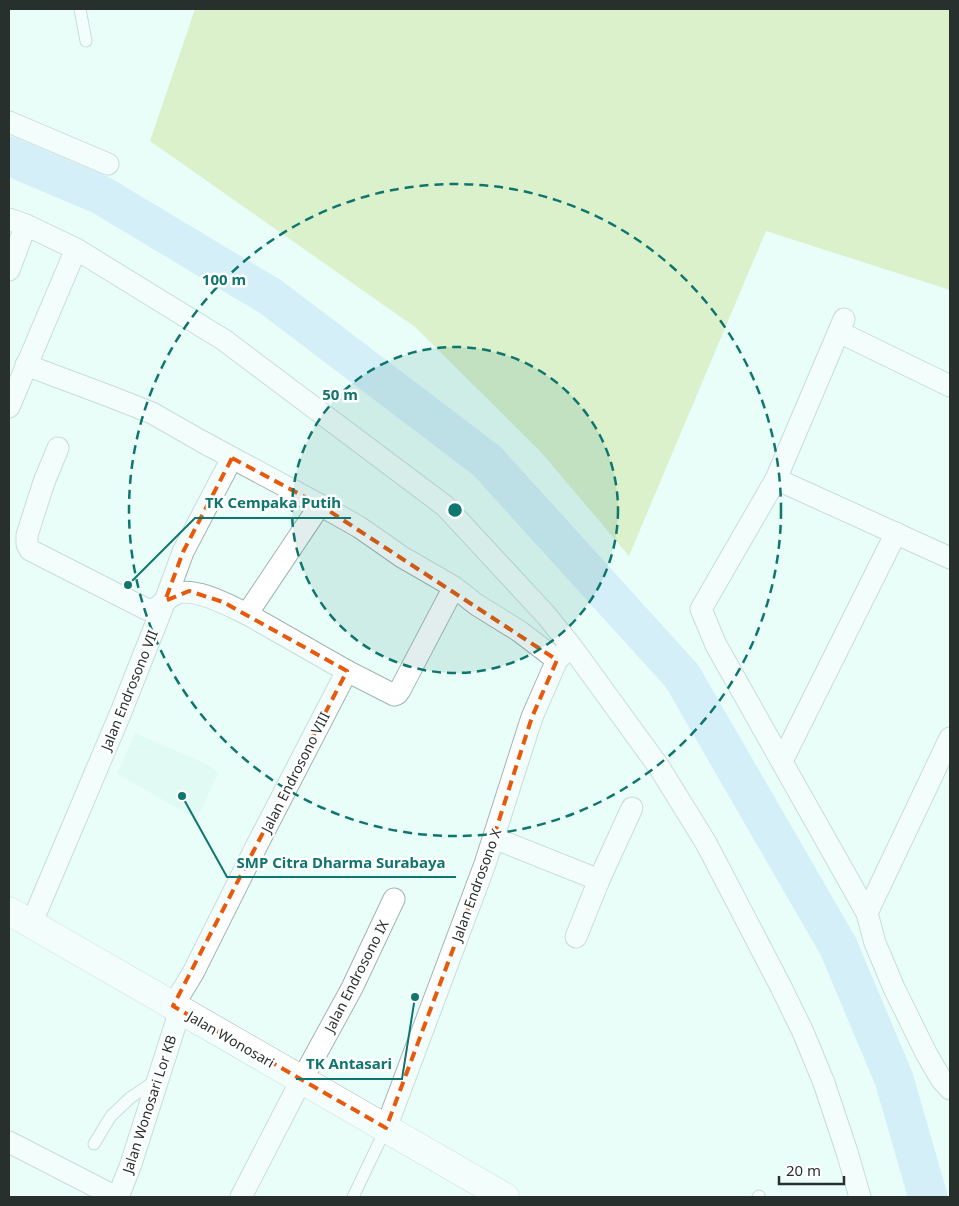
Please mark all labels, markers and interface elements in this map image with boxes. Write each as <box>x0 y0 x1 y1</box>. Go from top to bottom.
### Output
text: 100 m <box>202 269 246 289</box>
text: 50 m <box>322 384 358 404</box>
callout: TK Cempaka Putih <box>195 488 351 518</box>
text: TK Cempaka Putih <box>205 492 341 512</box>
centre of rings <box>446 501 464 519</box>
street label: Jalan Endrosono VII <box>95 627 162 755</box>
street label: Jalan Endrosono VIII <box>255 708 334 837</box>
street label: Jalan Endrosono X <box>446 825 505 946</box>
callout: SMP Citra Dharma Surabaya <box>227 847 456 877</box>
text: SMP Citra Dharma Surabaya <box>237 852 445 872</box>
street label: Jalan Endrosono IX <box>319 916 393 1037</box>
street label: Jalan Wonosari <box>182 1005 278 1072</box>
street label: Jalan Wonosari Lor KB <box>117 1032 180 1177</box>
callout: TK Antasari <box>296 1049 402 1079</box>
text: TK Antasari <box>306 1053 392 1073</box>
scale bar <box>779 1154 844 1186</box>
text: 20 m <box>786 1160 821 1180</box>

